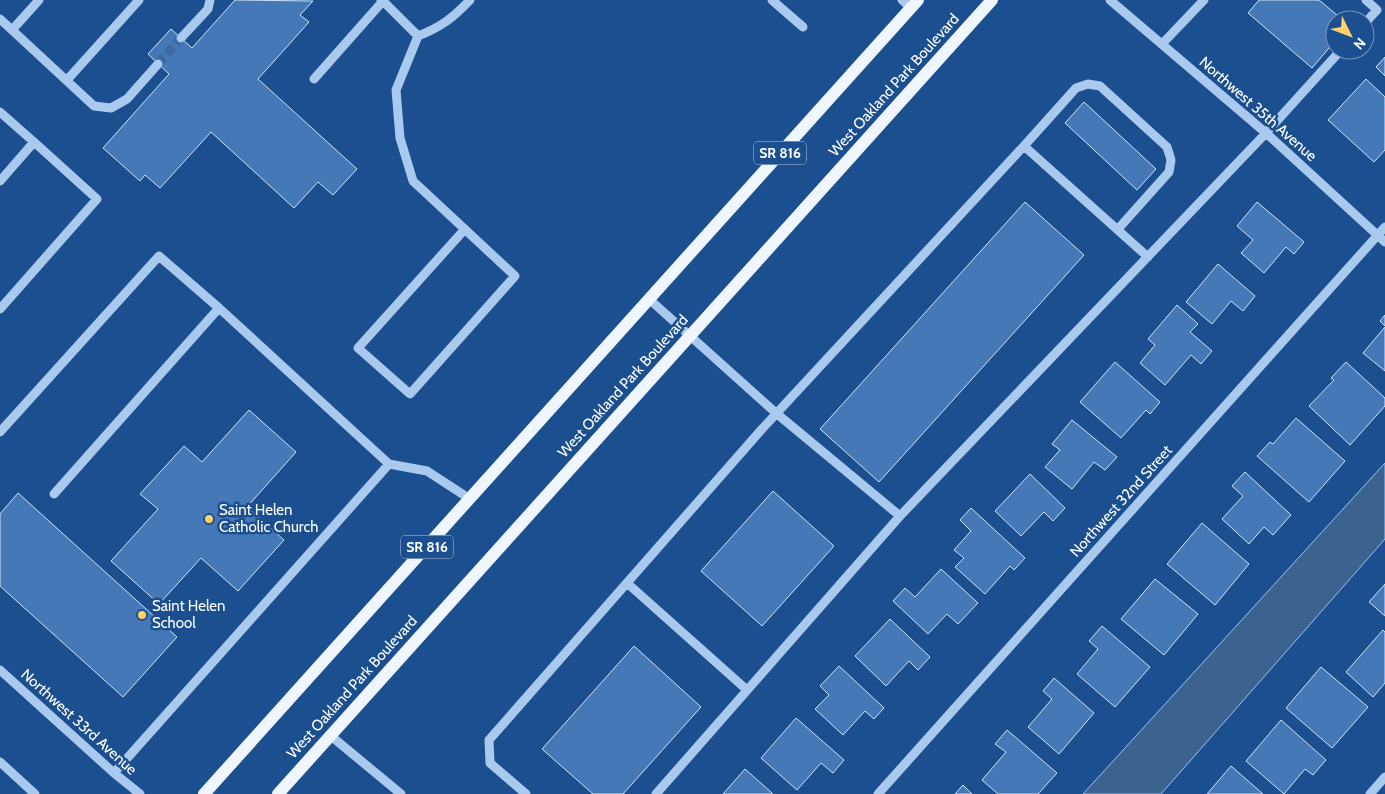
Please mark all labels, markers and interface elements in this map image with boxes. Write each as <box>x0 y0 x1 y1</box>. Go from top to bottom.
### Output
street label: West Oakland Park Boulevard <box>825 10 963 160</box>
north arrow <box>1325 10 1375 60</box>
text: N <box>1350 34 1370 53</box>
street label: Northwest 35th Avenue <box>1196 53 1321 165</box>
road number: SR 816 <box>754 142 806 164</box>
street label: West Oakland Park Boulevard <box>554 311 692 461</box>
street label: Northwest 32nd Street <box>1066 441 1176 561</box>
place label: Saint Helen Catholic Church <box>219 501 318 536</box>
marker: Saint Helen Catholic Church <box>203 513 215 525</box>
road number: SR 816 <box>401 536 453 558</box>
place label: Saint Helen School <box>152 597 225 632</box>
marker: Saint Helen School <box>136 609 148 621</box>
street label: West Oakland Park Boulevard <box>283 612 421 762</box>
street label: Northwest 33rd Avenue <box>17 665 141 779</box>

